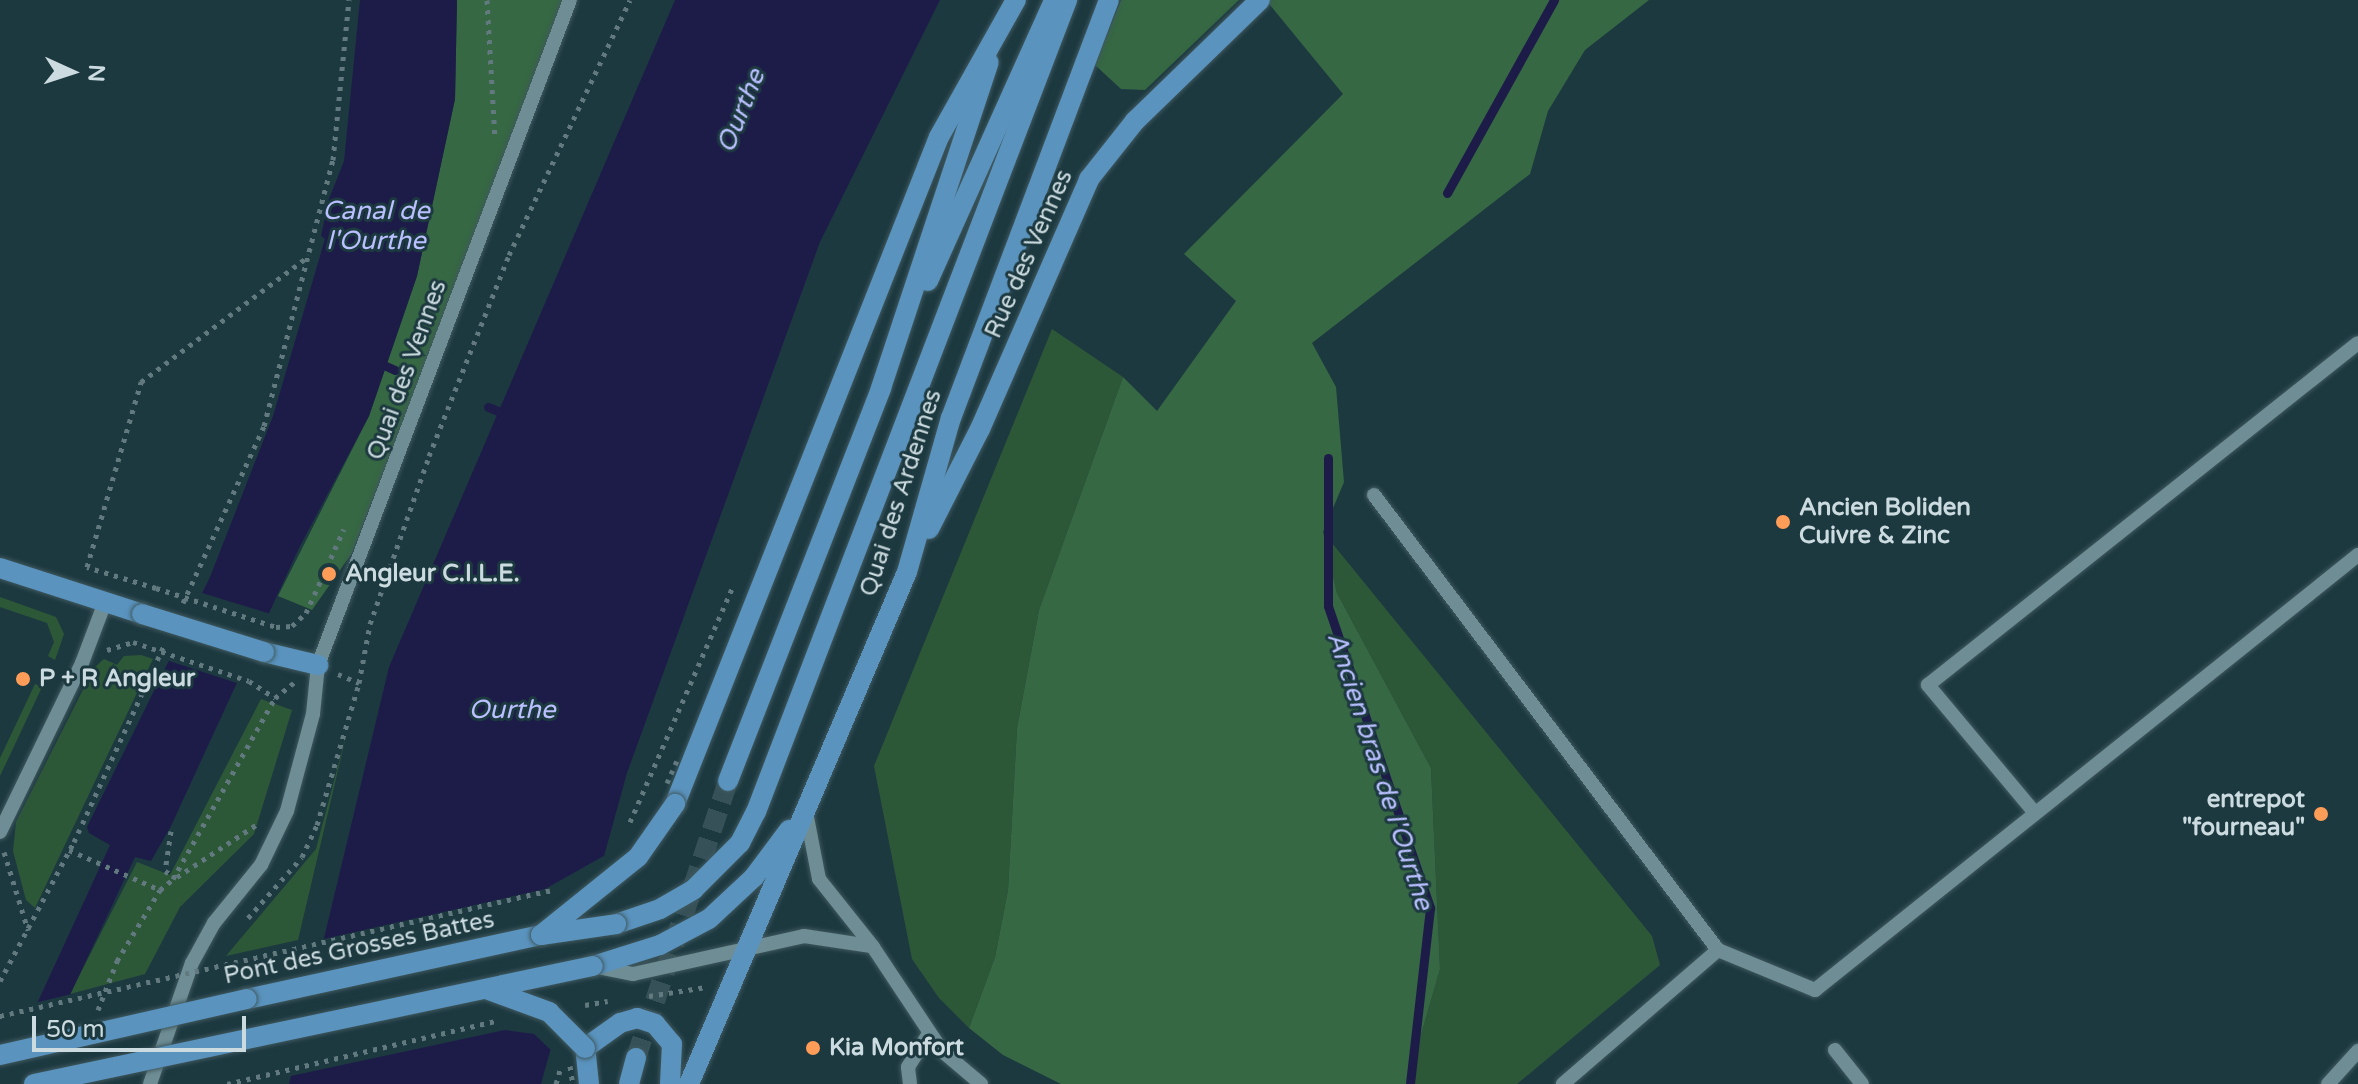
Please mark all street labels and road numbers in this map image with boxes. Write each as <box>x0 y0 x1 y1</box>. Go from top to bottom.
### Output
street label: Rue des Vennes <box>979 165 1079 343</box>
street label: Quai des Vennes <box>361 276 453 464</box>
street label: Quai des Ardennes <box>854 386 948 600</box>
street label: Pont des Grosses Battes <box>221 905 497 991</box>

